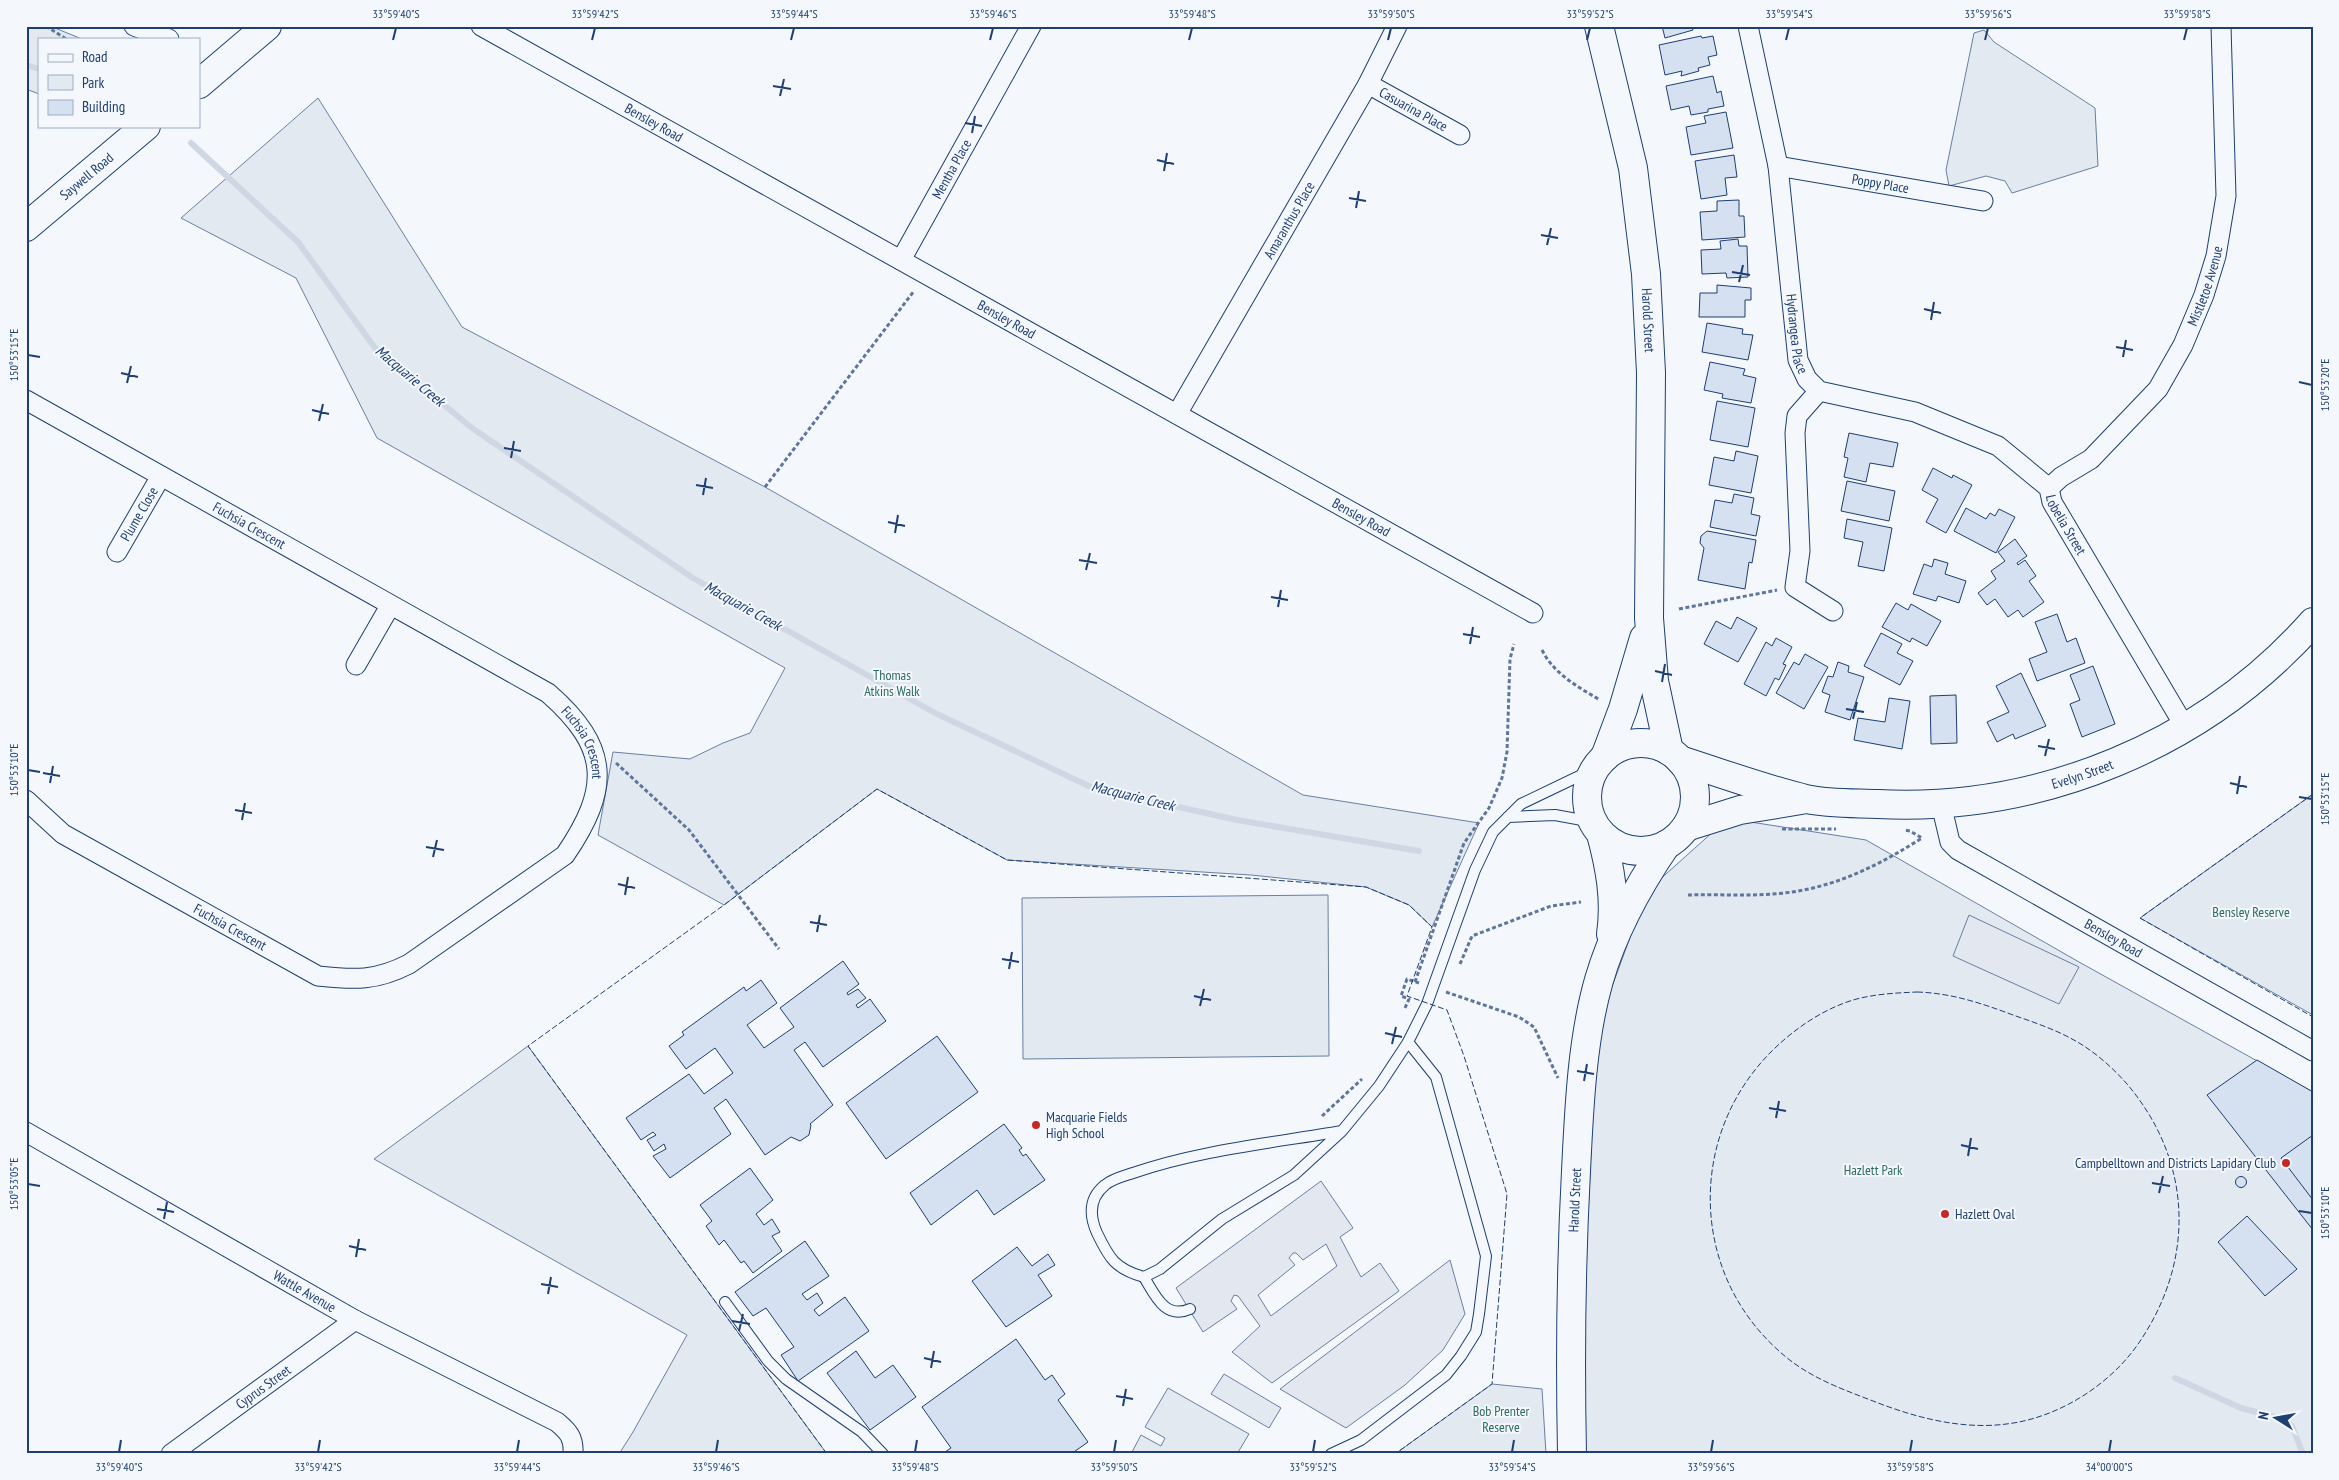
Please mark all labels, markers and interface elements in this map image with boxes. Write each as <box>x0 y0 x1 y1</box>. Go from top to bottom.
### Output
text: 33°59'40"S <box>372 6 420 21</box>
text: 33°59'42"S <box>571 6 619 21</box>
text: 33°59'44"S <box>770 6 818 21</box>
text: 33°59'46"S <box>969 6 1017 21</box>
text: 33°59'48"S <box>1168 6 1216 21</box>
text: 33°59'50"S <box>1367 6 1415 21</box>
text: 33°59'52"S <box>1566 6 1614 21</box>
text: 33°59'54"S <box>1765 6 1813 21</box>
text: 33°59'56"S <box>1964 6 2012 21</box>
text: 33°59'58"S <box>2163 6 2211 21</box>
legend <box>38 38 200 128</box>
text: Road <box>82 47 108 66</box>
text: Park <box>82 73 104 92</box>
street label: Casuarina Place <box>1376 83 1451 136</box>
text: Building <box>82 97 125 116</box>
street label: Bensley Road <box>622 99 686 146</box>
street label: Mentha Place <box>928 136 975 202</box>
street label: Saywell Road <box>56 149 117 204</box>
street label: Poppy Place <box>1851 170 1911 197</box>
street label: Amaranthus Place <box>1260 178 1319 262</box>
street label: Mistletoe Avenue <box>2183 245 2227 329</box>
street label: Harold Street <box>1638 288 1659 353</box>
street label: Hydrangea Place <box>1782 293 1812 377</box>
street label: Bensley Road <box>974 296 1039 343</box>
text: 150°53'15"E <box>6 329 21 381</box>
water label: Macquarie Creek <box>372 341 451 412</box>
text: 150°53'20"E <box>2317 359 2332 411</box>
street label: Plume Close <box>116 483 162 544</box>
street label: Lobelia Street <box>2042 493 2090 558</box>
street label: Bensley Road <box>1329 494 1394 541</box>
street label: Fuchsia Crescent <box>210 498 289 553</box>
water label: Macquarie Creek <box>701 577 787 636</box>
park label: Thomas Atkins Walk <box>864 666 920 700</box>
street label: Fuchsia Crescent <box>558 702 606 779</box>
text: 150°53'10"E <box>6 744 21 796</box>
street label: Evelyn Street <box>2050 755 2116 793</box>
text: 150°53'15"E <box>2317 773 2332 825</box>
water label: Macquarie Creek <box>1089 776 1179 816</box>
street label: Fuchsia Crescent <box>190 900 270 954</box>
park label: Bensley Reserve <box>2212 903 2290 921</box>
street label: Bensley Road <box>2081 914 2146 962</box>
place label: Macquarie Fields High School <box>1046 1108 1128 1142</box>
marker: Macquarie Fields High School <box>1030 1119 1042 1131</box>
place label: Campbelltown and Districts Lapidary Club <box>2075 1154 2276 1172</box>
marker: Campbelltown and Districts Lapidary Club <box>2280 1157 2292 1169</box>
text: 150°53'05"E <box>6 1158 21 1210</box>
park label: Hazlett Park <box>1844 1161 1903 1179</box>
street label: Harold Street <box>1564 1167 1585 1233</box>
text: 150°53'10"E <box>2317 1187 2332 1239</box>
place label: Hazlett Oval <box>1955 1205 2015 1223</box>
marker: Hazlett Oval <box>1939 1208 1951 1220</box>
street label: Wattle Avenue <box>270 1266 339 1316</box>
street label: Cyprus Street <box>232 1361 294 1413</box>
north arrow <box>2252 1392 2302 1442</box>
park label: Bob Prenter Reserve <box>1473 1402 1530 1436</box>
text: N <box>2254 1410 2273 1421</box>
text: 33°59'40"S <box>95 1459 143 1474</box>
text: 33°59'42"S <box>294 1459 342 1474</box>
text: 33°59'44"S <box>493 1459 541 1474</box>
text: 33°59'46"S <box>692 1459 740 1474</box>
text: 33°59'48"S <box>891 1459 939 1474</box>
text: 33°59'50"S <box>1090 1459 1138 1474</box>
text: 33°59'52"S <box>1289 1459 1337 1474</box>
text: 33°59'54"S <box>1488 1459 1536 1474</box>
text: 33°59'56"S <box>1687 1459 1735 1474</box>
text: 33°59'58"S <box>1886 1459 1934 1474</box>
text: 34°00'00"S <box>2085 1459 2133 1474</box>

